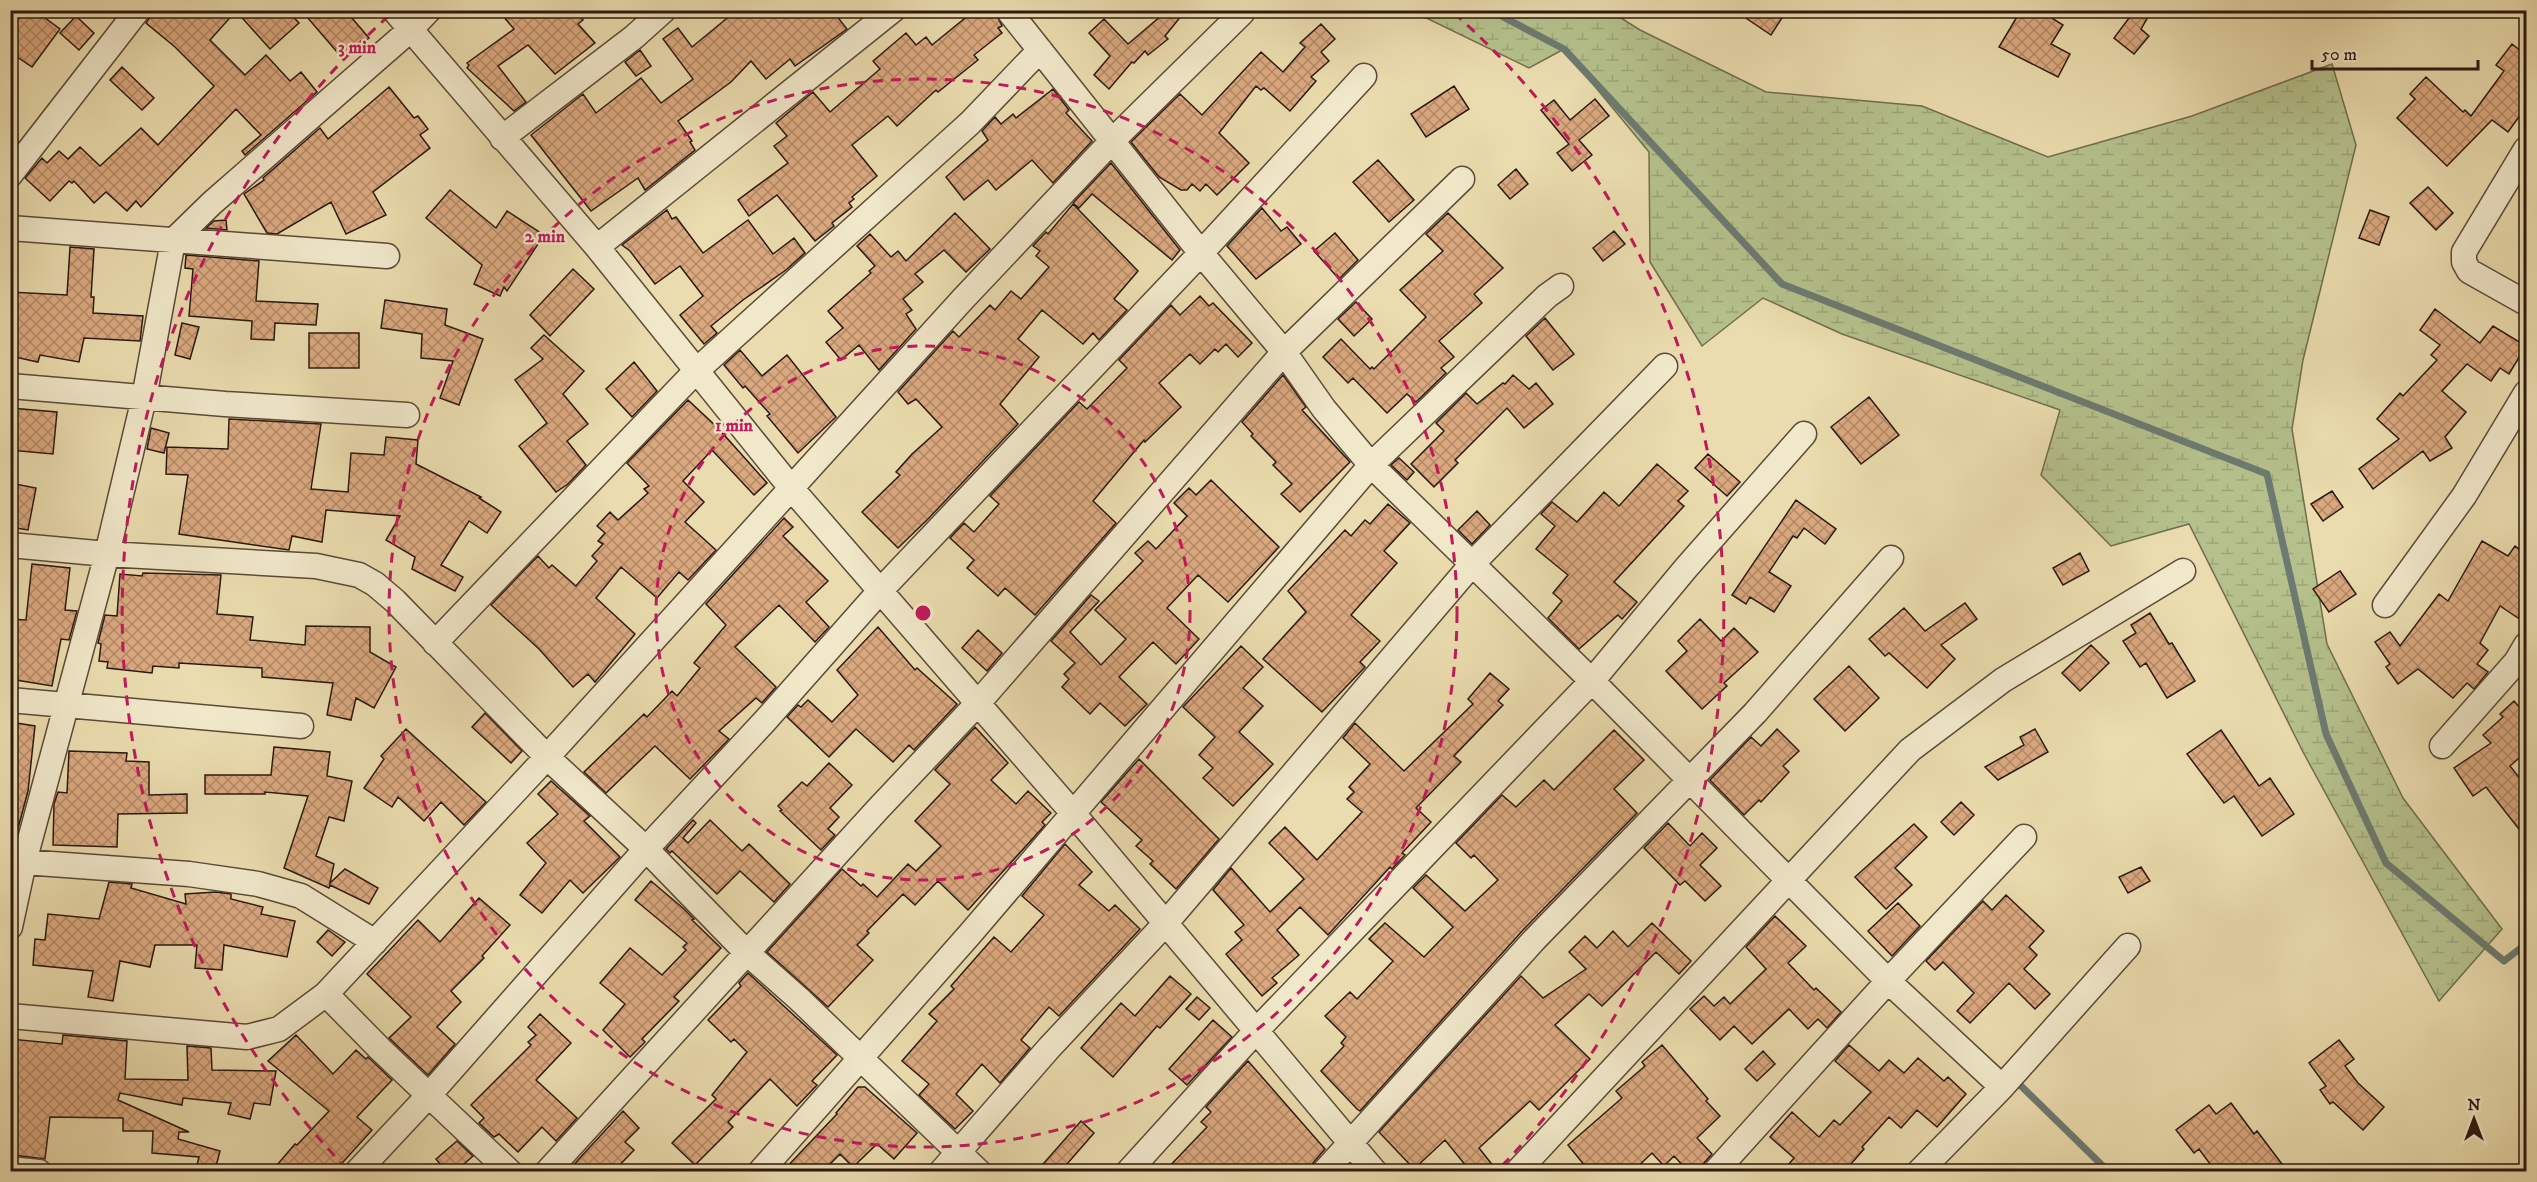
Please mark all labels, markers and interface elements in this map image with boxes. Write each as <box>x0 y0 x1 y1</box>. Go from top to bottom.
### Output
scale bar <box>2312 33 2478 71</box>
text: 3 min <box>338 37 377 59</box>
text: 50 m <box>2321 44 2357 66</box>
text: 2 min <box>525 226 566 248</box>
text: 1 min <box>715 415 754 437</box>
centre of rings <box>913 603 933 623</box>
north arrow <box>2444 1089 2504 1149</box>
text: N <box>2467 1095 2481 1115</box>

